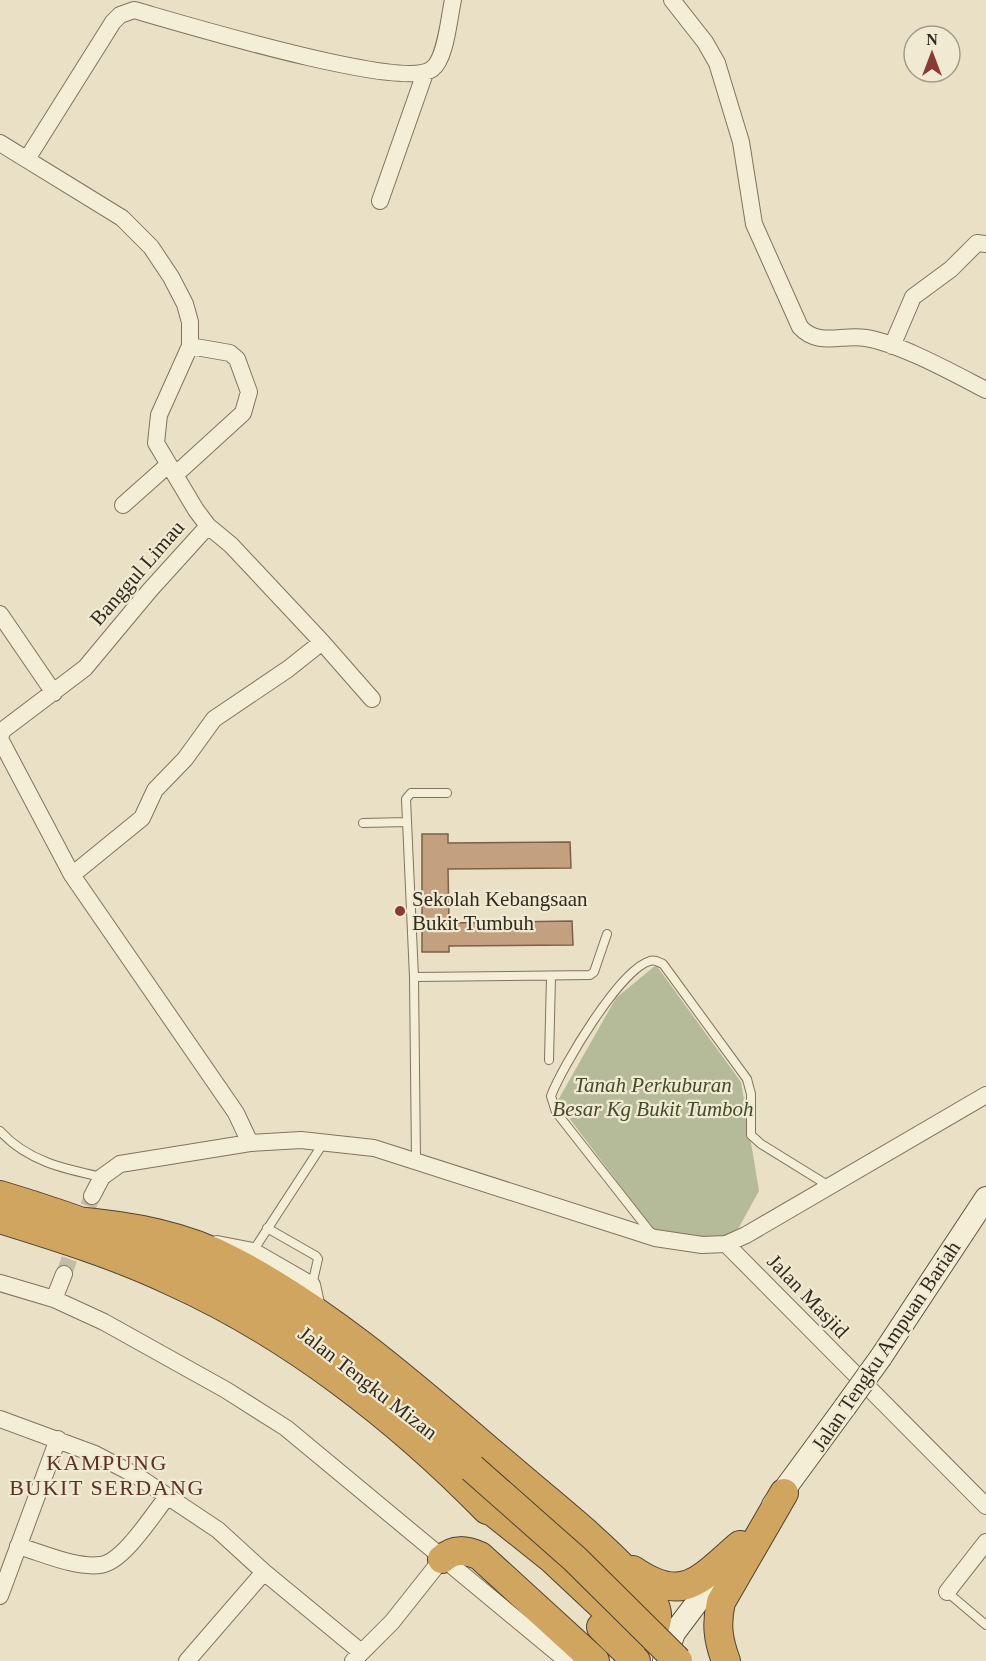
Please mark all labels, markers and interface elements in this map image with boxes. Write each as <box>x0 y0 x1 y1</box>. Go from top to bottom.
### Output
north arrow <box>902 24 962 84</box>
text: N <box>926 31 938 48</box>
street label: Banggul Limau <box>85 515 189 630</box>
place label: Sekolah Kebangsaan Bukit Tumbuh <box>412 887 588 935</box>
marker: Sekolah Kebangsaan Bukit Tumbuh <box>393 904 407 918</box>
park label: Tanah Perkuburan Besar Kg Bukit Tumboh <box>552 1073 754 1121</box>
street label: Jalan Tengku Ampuan Bariah <box>807 1236 966 1456</box>
street label: Jalan Masjid <box>762 1249 854 1343</box>
street label: Jalan Tengku Mizan <box>294 1321 443 1445</box>
district label: KAMPUNG BUKIT SERDANG <box>9 1450 205 1500</box>

